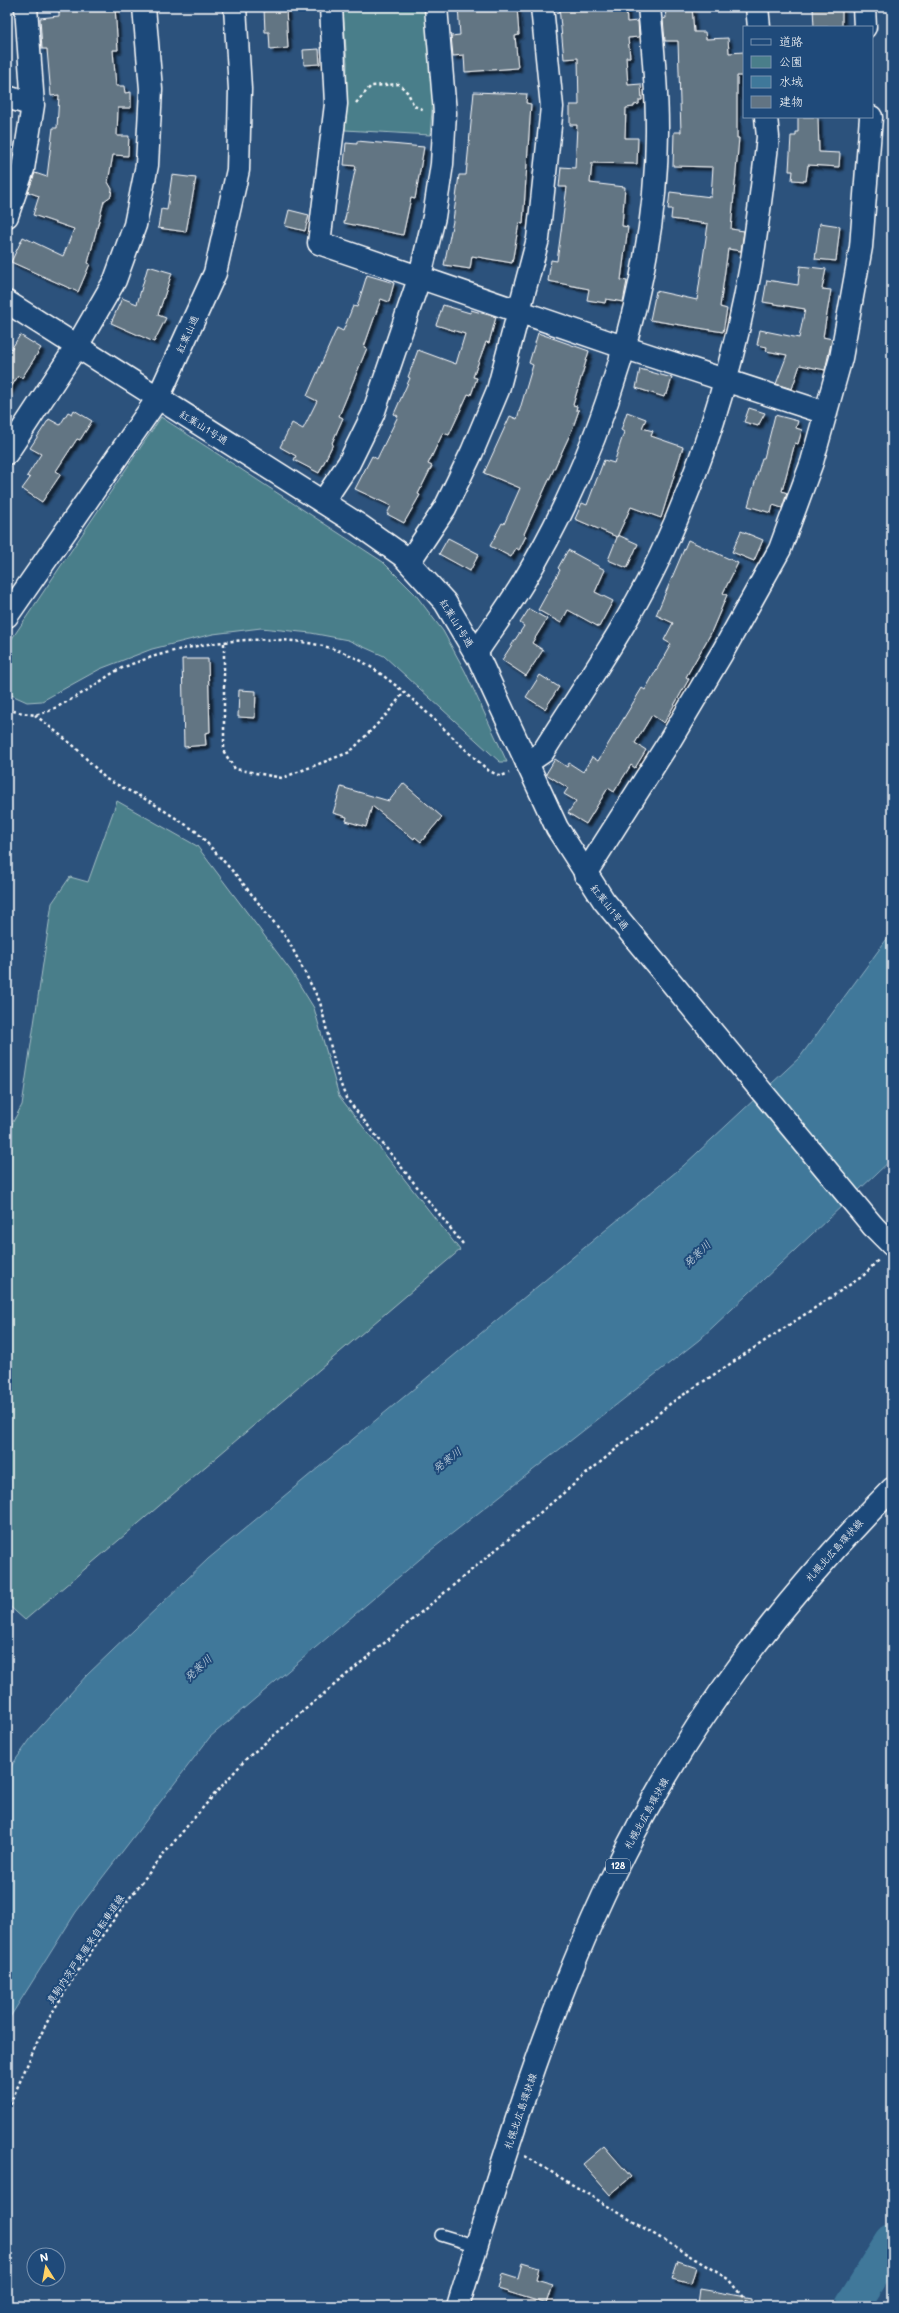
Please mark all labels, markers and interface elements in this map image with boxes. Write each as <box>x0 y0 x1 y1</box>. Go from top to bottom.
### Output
legend <box>743 26 873 118</box>
text: 道路 <box>779 33 803 49</box>
text: 公園 <box>779 53 803 69</box>
text: 水域 <box>779 73 803 89</box>
text: 建物 <box>779 93 803 109</box>
street label: 紅葉山通 <box>172 313 202 355</box>
street label: 紅葉山1号通 <box>177 407 231 447</box>
street label: 紅葉山1号通 <box>437 596 477 650</box>
street label: 紅葉山1号通 <box>588 881 632 933</box>
water label: 発寒川 <box>680 1237 714 1270</box>
water label: 発寒川 <box>429 1444 464 1476</box>
street label: 札幌北広島環状線 <box>802 1516 866 1584</box>
water label: 発寒川 <box>180 1651 215 1684</box>
street label: 札幌北広島環状線 <box>620 1775 672 1851</box>
road number: 128 <box>606 1859 630 1873</box>
street label: 真駒内茨戸東雁来自転車道線 <box>43 1891 127 2007</box>
street label: 札幌北広島環状線 <box>500 2071 540 2151</box>
north arrow <box>26 2247 66 2287</box>
text: N <box>38 2249 50 2265</box>

